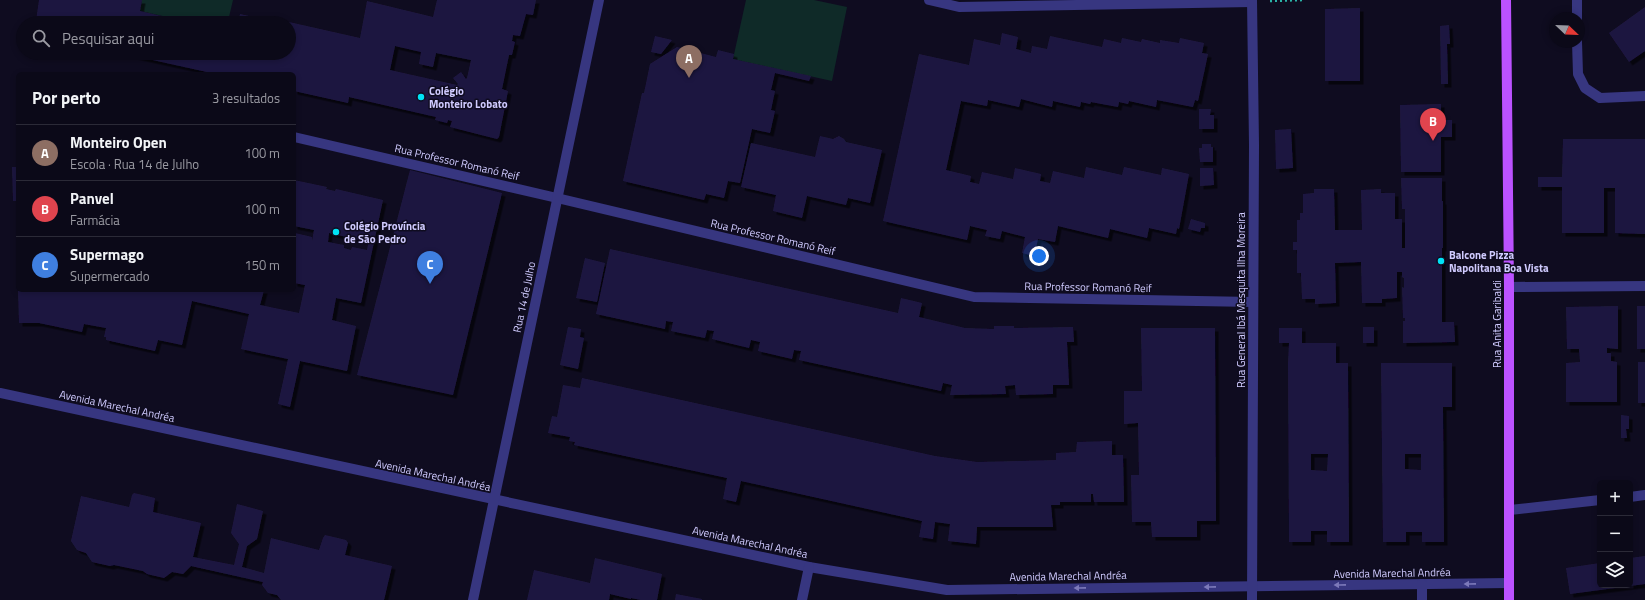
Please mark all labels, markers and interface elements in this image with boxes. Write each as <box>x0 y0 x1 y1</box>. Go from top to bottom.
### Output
north arrow <box>1549 12 1585 48</box>
search box <box>16 16 296 60</box>
icon: search <box>30 27 52 49</box>
text: Pesquisar aqui <box>62 27 154 50</box>
pin: A <box>676 45 702 78</box>
place label: Colégio Monteiro Lobato <box>429 83 508 112</box>
text: Por perto <box>32 85 101 111</box>
text: 3 resultados <box>212 88 280 108</box>
marker: Colégio Monteiro Lobato <box>416 92 426 102</box>
pin: B <box>1420 108 1446 141</box>
text: Monteiro Open <box>70 131 167 154</box>
street label: Rua Professor Romanó Reif <box>393 140 521 184</box>
text: A <box>41 143 49 163</box>
text: 100 m <box>244 143 280 163</box>
text: Escola · Rua 14 de Julho <box>70 154 199 174</box>
text: Panvel <box>70 187 114 210</box>
text: B <box>41 199 49 219</box>
text: 100 m <box>244 199 280 219</box>
text: Farmácia <box>70 210 120 230</box>
street label: Rua General Ibá Mesquita Ilha Moreira <box>1233 212 1249 388</box>
street label: Rua Professor Romanó Reif <box>709 215 837 259</box>
place label: Colégio Província de São Pedro <box>344 218 426 247</box>
marker: Colégio Província de São Pedro <box>331 227 341 237</box>
text: Supermago <box>70 243 144 266</box>
your location <box>1029 246 1049 266</box>
place label: Balcone Pizza Napolitana Boa Vista <box>1449 247 1549 276</box>
pin: C <box>417 251 443 284</box>
text: C <box>41 255 49 275</box>
text: 150 m <box>244 255 280 275</box>
marker: Balcone Pizza Napolitana Boa Vista <box>1436 256 1446 266</box>
street label: Rua 14 de Julho <box>509 260 539 334</box>
text: Supermercado <box>70 266 150 286</box>
street label: Rua Professor Romanó Reif <box>1024 278 1152 296</box>
street label: Rua Anita Garibaldi <box>1489 280 1505 368</box>
street label: Avenida Marechal Andréa <box>58 386 177 426</box>
street label: Avenida Marechal Andréa <box>374 455 493 495</box>
map controls <box>1597 480 1633 588</box>
button: + <box>1597 480 1633 516</box>
button: − <box>1597 516 1633 552</box>
street label: Avenida Marechal Andréa <box>691 522 810 562</box>
button: layers <box>1597 552 1633 588</box>
street label: Avenida Marechal Andréa <box>1333 564 1451 582</box>
street label: Avenida Marechal Andréa <box>1009 567 1127 585</box>
one-way arrow <box>1464 580 1476 587</box>
one-way arrow <box>1333 582 1346 588</box>
one-way arrow <box>1203 584 1216 590</box>
one-way arrow <box>1073 585 1086 591</box>

